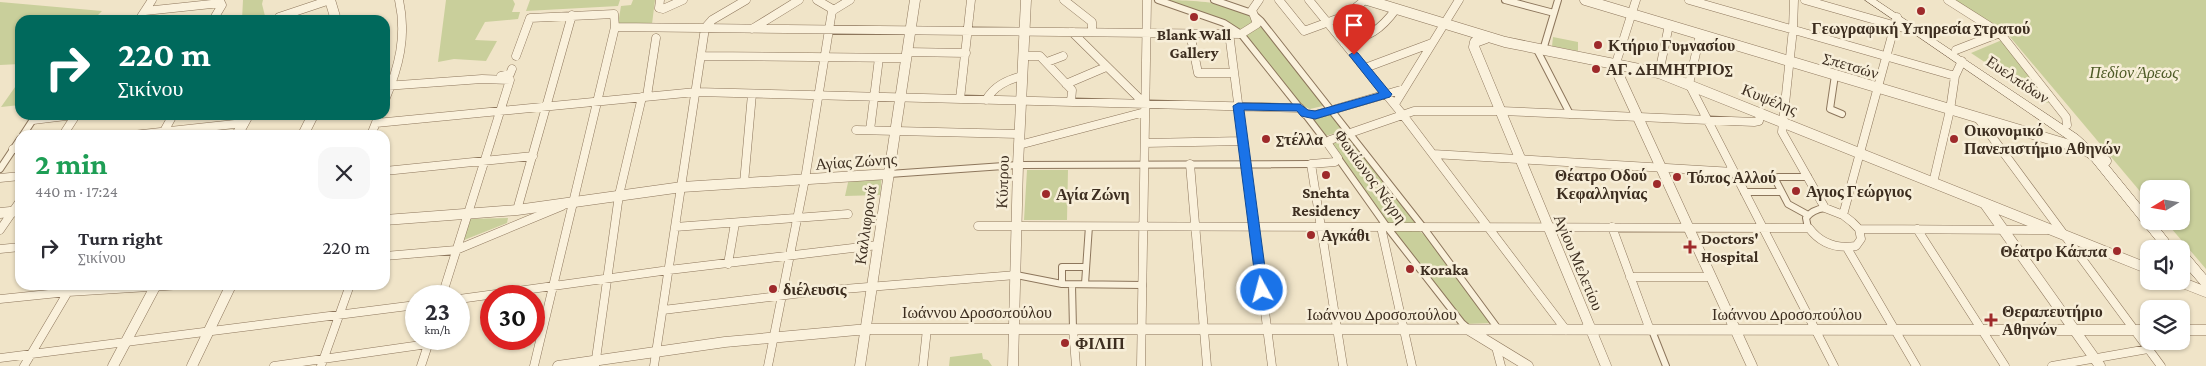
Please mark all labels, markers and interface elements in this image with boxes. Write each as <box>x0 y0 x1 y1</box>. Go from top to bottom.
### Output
pin <box>1333 4 1375 55</box>
marker: Γεωγραφική Υπηρεσία Στρατού <box>1915 5 1927 17</box>
marker: Blank Wall Gallery <box>1188 11 1200 23</box>
icon: arrive <box>1340 11 1368 39</box>
place label: Γεωγραφική Υπηρεσία Στρατού <box>1812 20 2030 38</box>
place label: Blank Wall Gallery <box>1157 26 1232 61</box>
icon: right <box>35 35 100 100</box>
text: 220 m <box>118 35 211 74</box>
place label: Κτήριο Γυμνασίου <box>1608 37 1735 55</box>
marker: Κτήριο Γυμνασίου <box>1592 39 1604 51</box>
street label: Σπετσών <box>1821 49 1881 82</box>
street label: Ευελπίδων <box>1983 52 2052 107</box>
place label: ΑΓ. ΔΗΜΗΤΡΙΟΣ <box>1606 61 1733 78</box>
marker: ΑΓ. ΔΗΜΗΤΡΙΟΣ <box>1590 63 1602 75</box>
park label: Πεδίον Άρεως <box>2088 64 2179 82</box>
text: Σικίνου <box>118 76 183 101</box>
street label: Κυψέλης <box>1739 81 1801 119</box>
place label: Οικονομικό Πανεπιστήμιο Αθηνών <box>1964 122 2120 158</box>
street label: Φωκίωνος Νέγρη <box>1330 126 1410 227</box>
place label: Στέλλα <box>1276 131 1323 148</box>
marker: Στέλλα <box>1260 133 1272 145</box>
marker: Οικονομικό Πανεπιστήμιο Αθηνών <box>1948 133 1960 145</box>
text: 2 min <box>35 147 107 180</box>
button: close <box>318 147 370 199</box>
street label: Αγίας Ζώνης <box>815 150 898 174</box>
street label: Κύπρου <box>993 155 1013 209</box>
place label: Θέατρο Οδού Κεφαλληνίας <box>1555 167 1647 203</box>
marker: Snehta Residency <box>1320 169 1332 181</box>
place label: Τόπος Αλλού <box>1687 169 1776 187</box>
marker: Τόπος Αλλού <box>1671 171 1683 183</box>
marker: Θέατρο Οδού Κεφαλληνίας <box>1651 178 1663 190</box>
north arrow <box>2140 180 2190 230</box>
map controls <box>2140 180 2190 350</box>
text: 440 m · 17:24 <box>35 183 118 200</box>
place label: Αγιος Γεώργιος <box>1806 183 1912 201</box>
street label: Καλλιφρονά <box>852 184 881 266</box>
place label: Snehta Residency <box>1292 184 1360 219</box>
marker: Αγιος Γεώργιος <box>1790 185 1802 197</box>
place label: Αγία Ζώνη <box>1056 186 1130 204</box>
marker: Αγία Ζώνη <box>1040 188 1052 200</box>
street label: Αγίου Μελετίου <box>1550 212 1606 313</box>
place label: Αγκάθι <box>1321 227 1370 245</box>
text: Turn right <box>78 228 163 249</box>
marker: Αγκάθι <box>1305 229 1317 241</box>
place label: Doctors' Hospital <box>1701 230 1759 265</box>
icon: right <box>35 234 63 262</box>
text: 220 m <box>322 237 370 258</box>
marker: Doctors' Hospital <box>1683 240 1697 254</box>
button: sound <box>2140 240 2190 290</box>
place label: Θέατρο Κάππα <box>2000 243 2107 261</box>
marker: Θέατρο Κάππα <box>2111 245 2123 257</box>
text: Σικίνου <box>78 249 126 266</box>
place label: Koraka <box>1420 261 1469 278</box>
position arrow <box>1235 263 1287 315</box>
marker: Koraka <box>1404 263 1416 275</box>
place label: διέλευσις <box>783 281 847 299</box>
marker: διέλευσις <box>767 283 779 295</box>
speed limit sign: 30 <box>480 285 545 350</box>
text: 23 <box>425 298 450 325</box>
button: layers <box>2140 300 2190 350</box>
place label: Θεραπευτήριο Αθηνών <box>2002 303 2103 339</box>
street label: Ιωάννου Δροσοπούλου <box>902 304 1052 322</box>
street label: Ιωάννου Δροσοπούλου <box>1307 306 1457 324</box>
street label: Ιωάννου Δροσοπούλου <box>1712 306 1862 324</box>
marker: Θεραπευτήριο Αθηνών <box>1984 313 1998 327</box>
text: km/h <box>425 323 450 337</box>
place label: ΦΙΛΙΠ <box>1075 335 1125 352</box>
marker: ΦΙΛΙΠ <box>1059 337 1071 349</box>

